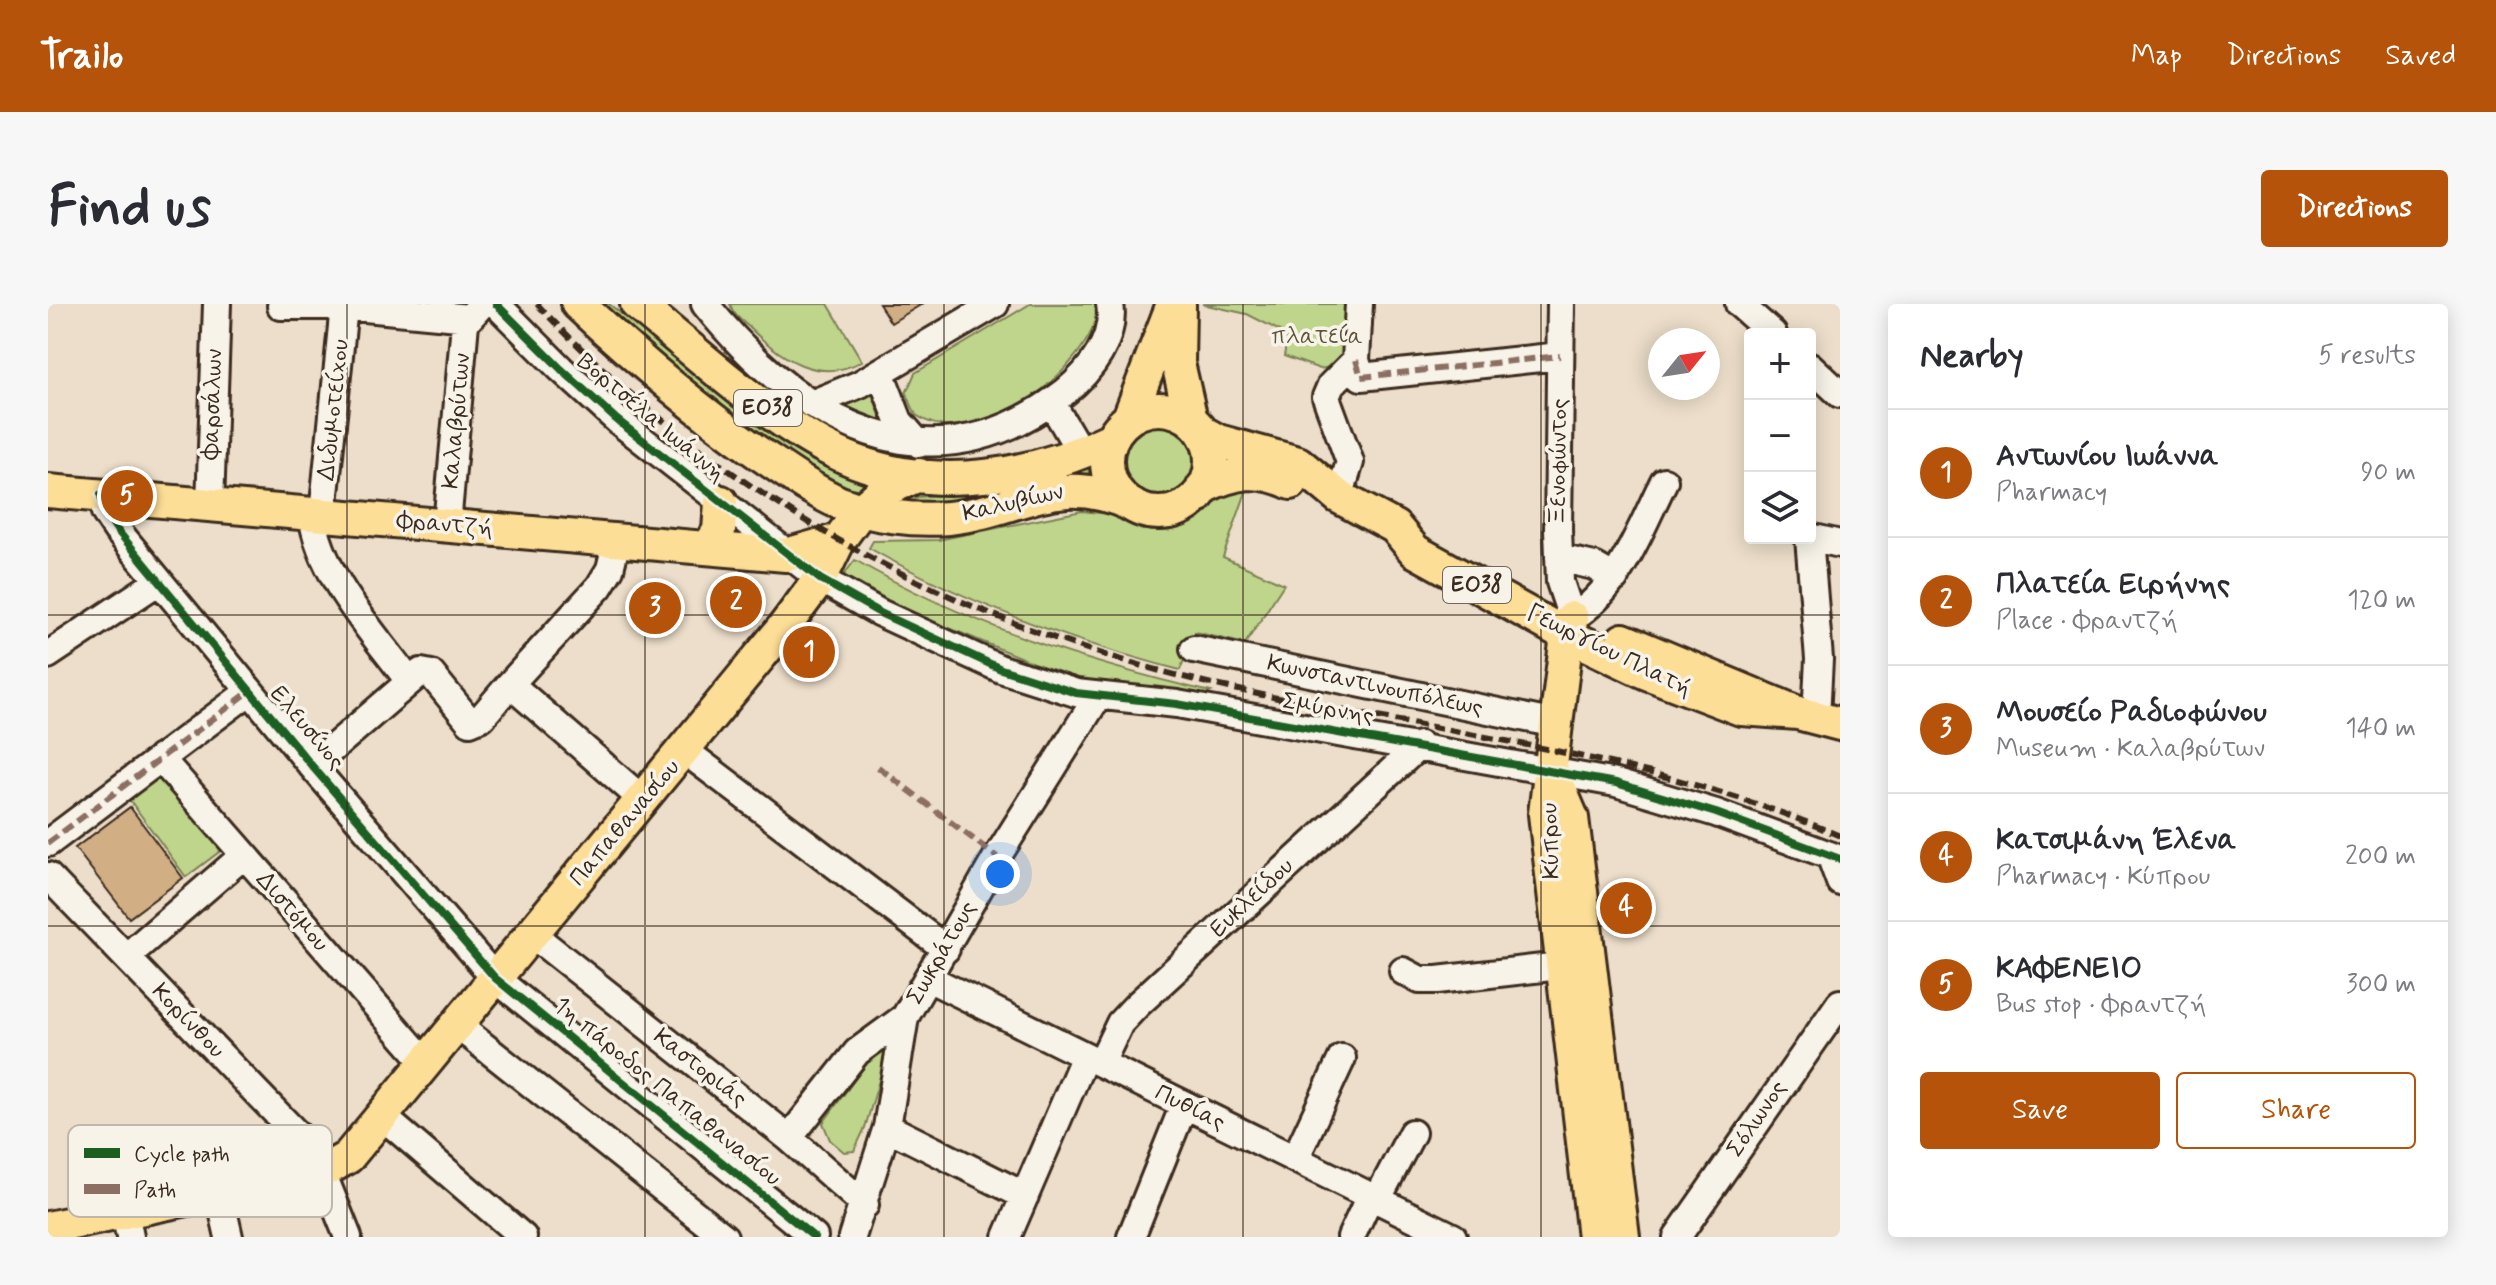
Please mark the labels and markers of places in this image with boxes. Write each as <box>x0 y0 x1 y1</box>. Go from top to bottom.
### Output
pin: 5 <box>101 466 153 526</box>
pin: 2 <box>710 572 762 632</box>
pin: 3 <box>629 578 681 638</box>
pin: 1 <box>783 622 835 682</box>
pin: 4 <box>1600 878 1652 938</box>

